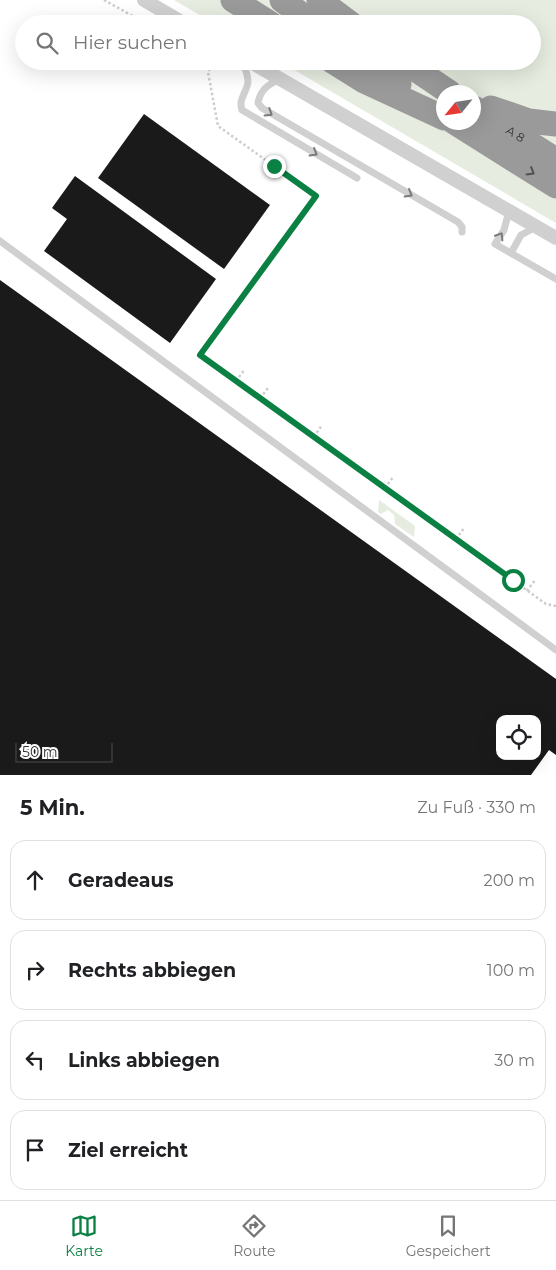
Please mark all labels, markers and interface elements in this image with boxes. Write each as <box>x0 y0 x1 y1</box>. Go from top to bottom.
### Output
search box <box>15 15 541 70</box>
icon: search <box>33 29 61 57</box>
text: Hier suchen <box>73 31 187 54</box>
north arrow <box>436 85 481 130</box>
one-way arrow <box>263 106 272 116</box>
street label: A 8 <box>503 122 528 146</box>
one-way arrow <box>309 147 318 157</box>
route end <box>263 155 286 178</box>
one-way arrow <box>526 165 535 175</box>
one-way arrow <box>404 187 413 197</box>
one-way arrow <box>494 232 503 242</box>
route start <box>502 569 525 592</box>
map controls <box>496 715 541 760</box>
button: locate <box>496 715 541 760</box>
scale bar <box>15 740 112 763</box>
text: 50 m <box>22 743 58 761</box>
text: 5 Min. <box>20 795 85 820</box>
text: Zu Fuß · 330 m <box>417 798 536 817</box>
icon: ahead <box>21 866 49 894</box>
text: Geradeaus <box>68 869 174 892</box>
text: 200 m <box>484 871 535 890</box>
icon: right <box>21 956 49 984</box>
text: Rechts abbiegen <box>68 959 236 982</box>
text: 100 m <box>487 961 535 980</box>
icon: left <box>21 1046 49 1074</box>
text: Links abbiegen <box>68 1049 220 1072</box>
text: 30 m <box>494 1051 535 1070</box>
icon: arrive <box>21 1136 49 1164</box>
text: Ziel erreicht <box>68 1139 188 1162</box>
tab: Karte <box>65 1212 103 1260</box>
tab: Route <box>233 1212 275 1260</box>
tab: Gespeichert <box>406 1212 491 1260</box>

